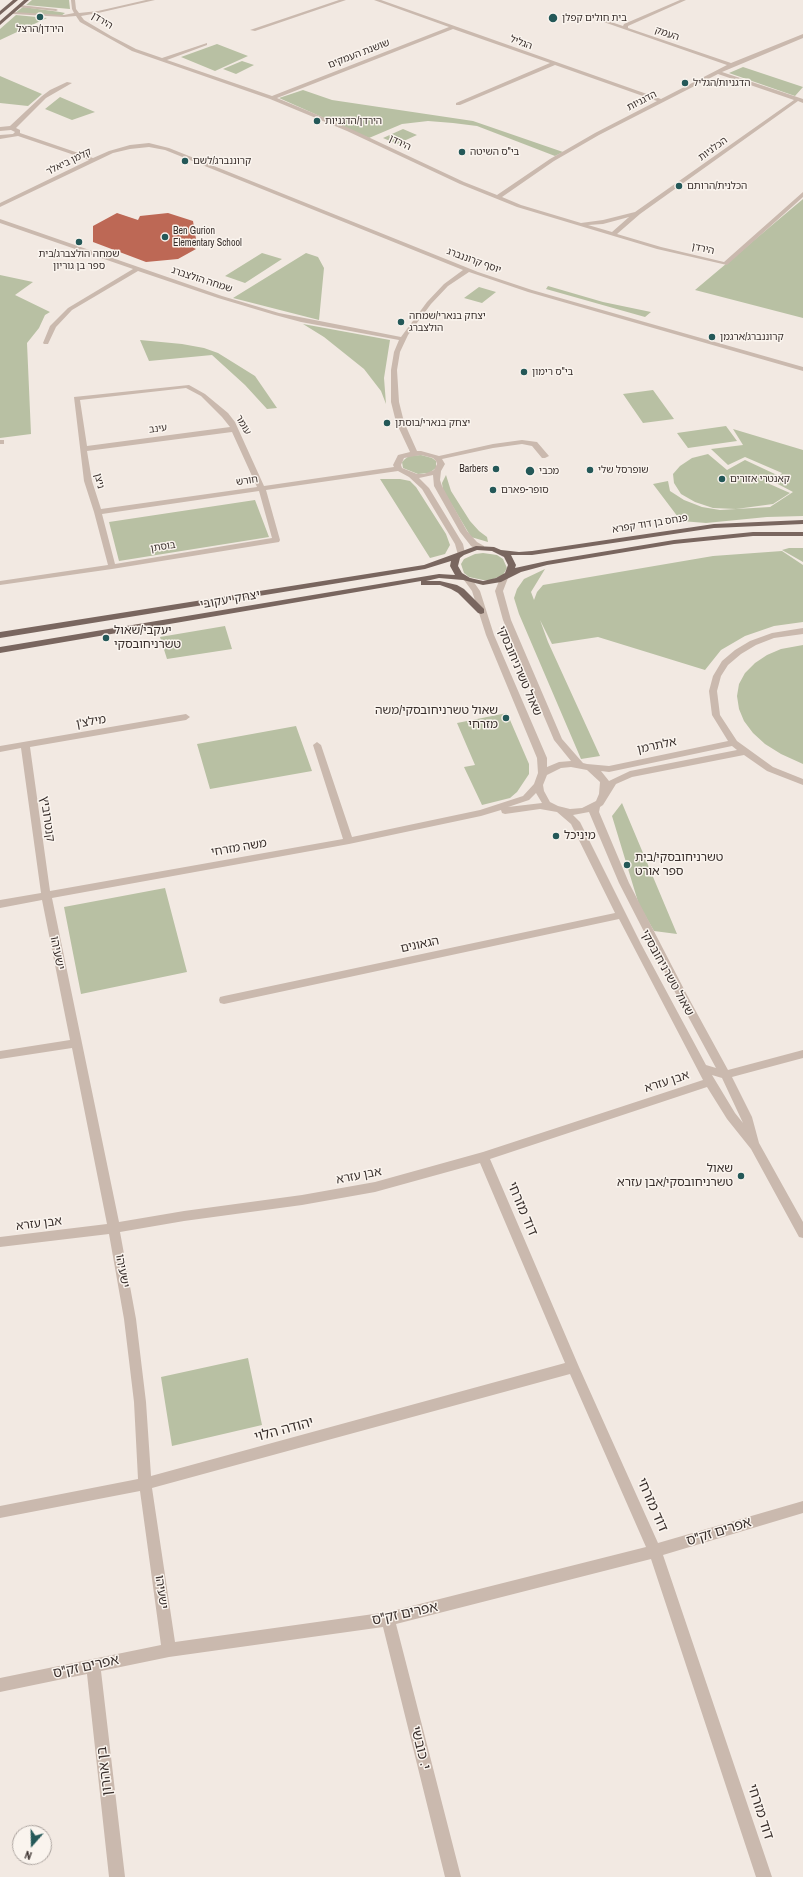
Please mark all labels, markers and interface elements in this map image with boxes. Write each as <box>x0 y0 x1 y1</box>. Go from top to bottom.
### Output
street label: הירדן <box>89 10 115 32</box>
marker: הירדן/הרצל <box>35 12 45 22</box>
marker: בית חולים קפלן <box>547 12 559 24</box>
place label: בית חולים קפלן <box>562 12 627 24</box>
place label: הירדן/הרצל <box>16 23 64 35</box>
street label: העמק <box>653 24 681 44</box>
street label: הגליל <box>508 33 534 53</box>
street label: שושנת העמקים <box>326 37 392 71</box>
place label: הדגניות/הגליל <box>693 77 750 89</box>
marker: הדגניות/הגליל <box>680 78 690 88</box>
street label: הדגניות <box>625 88 659 114</box>
place label: הירדן/הדגניות <box>325 115 382 127</box>
marker: הירדן/הדגניות <box>312 116 322 126</box>
street label: הירדן <box>387 133 413 153</box>
street label: הכלניות <box>696 134 730 164</box>
street label: קלמן ביאלר <box>44 146 94 178</box>
place label: בי"ס השיטה <box>470 146 519 158</box>
marker: בי"ס השיטה <box>457 147 467 157</box>
place label: קרוננברג/לשם <box>193 155 251 167</box>
marker: קרוננברג/לשם <box>180 156 190 166</box>
place label: הכלנית/הרותם <box>687 180 747 192</box>
marker: הכלנית/הרותם <box>674 181 684 191</box>
place label: Ben Gurion Elementary School <box>173 225 242 248</box>
marker: Ben Gurion Elementary School <box>160 232 170 242</box>
marker: שמחה הולצברג/בית ספר בן גוריון <box>74 237 84 247</box>
street label: הירדן <box>691 241 715 257</box>
street label: יוסף קרוננברג <box>445 246 503 276</box>
place label: שמחה הולצברג/בית ספר בן גוריון <box>39 248 119 272</box>
street label: שמחה הולצברג <box>170 265 234 295</box>
place label: יצחק בנארי/שמחה הולצברג <box>409 310 486 334</box>
marker: יצחק בנארי/שמחה הולצברג <box>396 317 406 327</box>
place label: קרוננברג/ארגמן <box>720 331 784 343</box>
marker: קרוננברג/ארגמן <box>707 332 717 342</box>
place label: בי"ס רימון <box>532 366 573 378</box>
marker: בי"ס רימון <box>519 367 529 377</box>
street label: עומר <box>233 413 253 437</box>
place label: יצחק בנארי/בוסתן <box>395 417 470 429</box>
marker: יצחק בנארי/בוסתן <box>382 418 392 428</box>
street label: עינב <box>148 422 168 436</box>
place label: Barbers <box>459 463 488 475</box>
marker: Barbers <box>491 464 501 474</box>
place label: שופרסל שלי <box>598 464 649 476</box>
marker: מכבי <box>524 465 536 477</box>
place label: מכבי <box>539 465 559 477</box>
marker: שופרסל שלי <box>585 465 595 475</box>
street label: ניצן <box>91 472 107 490</box>
place label: קאנטרי אזורים <box>730 473 790 485</box>
street label: חורש <box>235 474 259 488</box>
marker: קאנטרי אזורים <box>717 474 727 484</box>
place label: סופר-פארם <box>501 484 549 496</box>
marker: סופר-פארם <box>488 485 498 495</box>
street label: פנחס בן דוד קפרא <box>611 512 689 536</box>
street label: בוסתן <box>150 539 176 555</box>
street label: יצחק יעקובי <box>199 588 261 612</box>
place label: יעקבי/שאול טשרניחובסקי <box>114 624 181 652</box>
street label: שאול טשרניחובסקי <box>494 624 544 718</box>
marker: יעקבי/שאול טשרניחובסקי <box>101 633 111 643</box>
place label: שאול טשרניחובסקי/משה מזרחי <box>375 704 498 732</box>
street label: מילצ'ן <box>75 712 107 732</box>
marker: שאול טשרניחובסקי/משה מזרחי <box>501 713 511 723</box>
street label: אלתרמן <box>636 735 678 757</box>
street label: קנטרוביץ <box>37 795 57 843</box>
place label: מיניכל <box>564 829 596 843</box>
marker: מיניכל <box>551 831 561 841</box>
street label: משה מזרחי <box>210 836 268 860</box>
place label: טשרניחובסקי/בית ספר אורט <box>635 851 723 879</box>
marker: טשרניחובסקי/בית ספר אורט <box>622 860 632 870</box>
street label: שאול טשרניחובסקי <box>637 927 697 1019</box>
street label: הגאונים <box>399 934 441 956</box>
street label: ישעיהו <box>47 935 67 971</box>
street label: אבן עזרא <box>643 1068 691 1096</box>
place label: שאול טשרניחובסקי/אבן עזרא <box>617 1162 733 1190</box>
street label: אבן עזרא <box>335 1165 383 1187</box>
marker: שאול טשרניחובסקי/אבן עזרא <box>736 1171 746 1181</box>
street label: דוד מזרחי <box>503 1179 541 1239</box>
street label: אבן עזרא <box>15 1214 63 1234</box>
street label: ישעיהו <box>112 1253 132 1289</box>
street label: יהודה הלוי <box>253 1414 315 1446</box>
street label: דוד מזרחי <box>633 1475 671 1535</box>
street label: אפרים זק"ס <box>684 1514 754 1550</box>
street label: ישעיהו <box>152 1574 170 1610</box>
street label: אפרים זק"ס <box>370 1599 440 1629</box>
street label: אפרים זק"ס <box>51 1652 121 1682</box>
street label: י. כובשי <box>407 1725 433 1771</box>
street label: בן אהרון <box>94 1745 116 1797</box>
street label: דוד מזרחי <box>743 1782 777 1842</box>
north arrow <box>12 1825 52 1865</box>
text: N <box>23 1848 34 1863</box>

